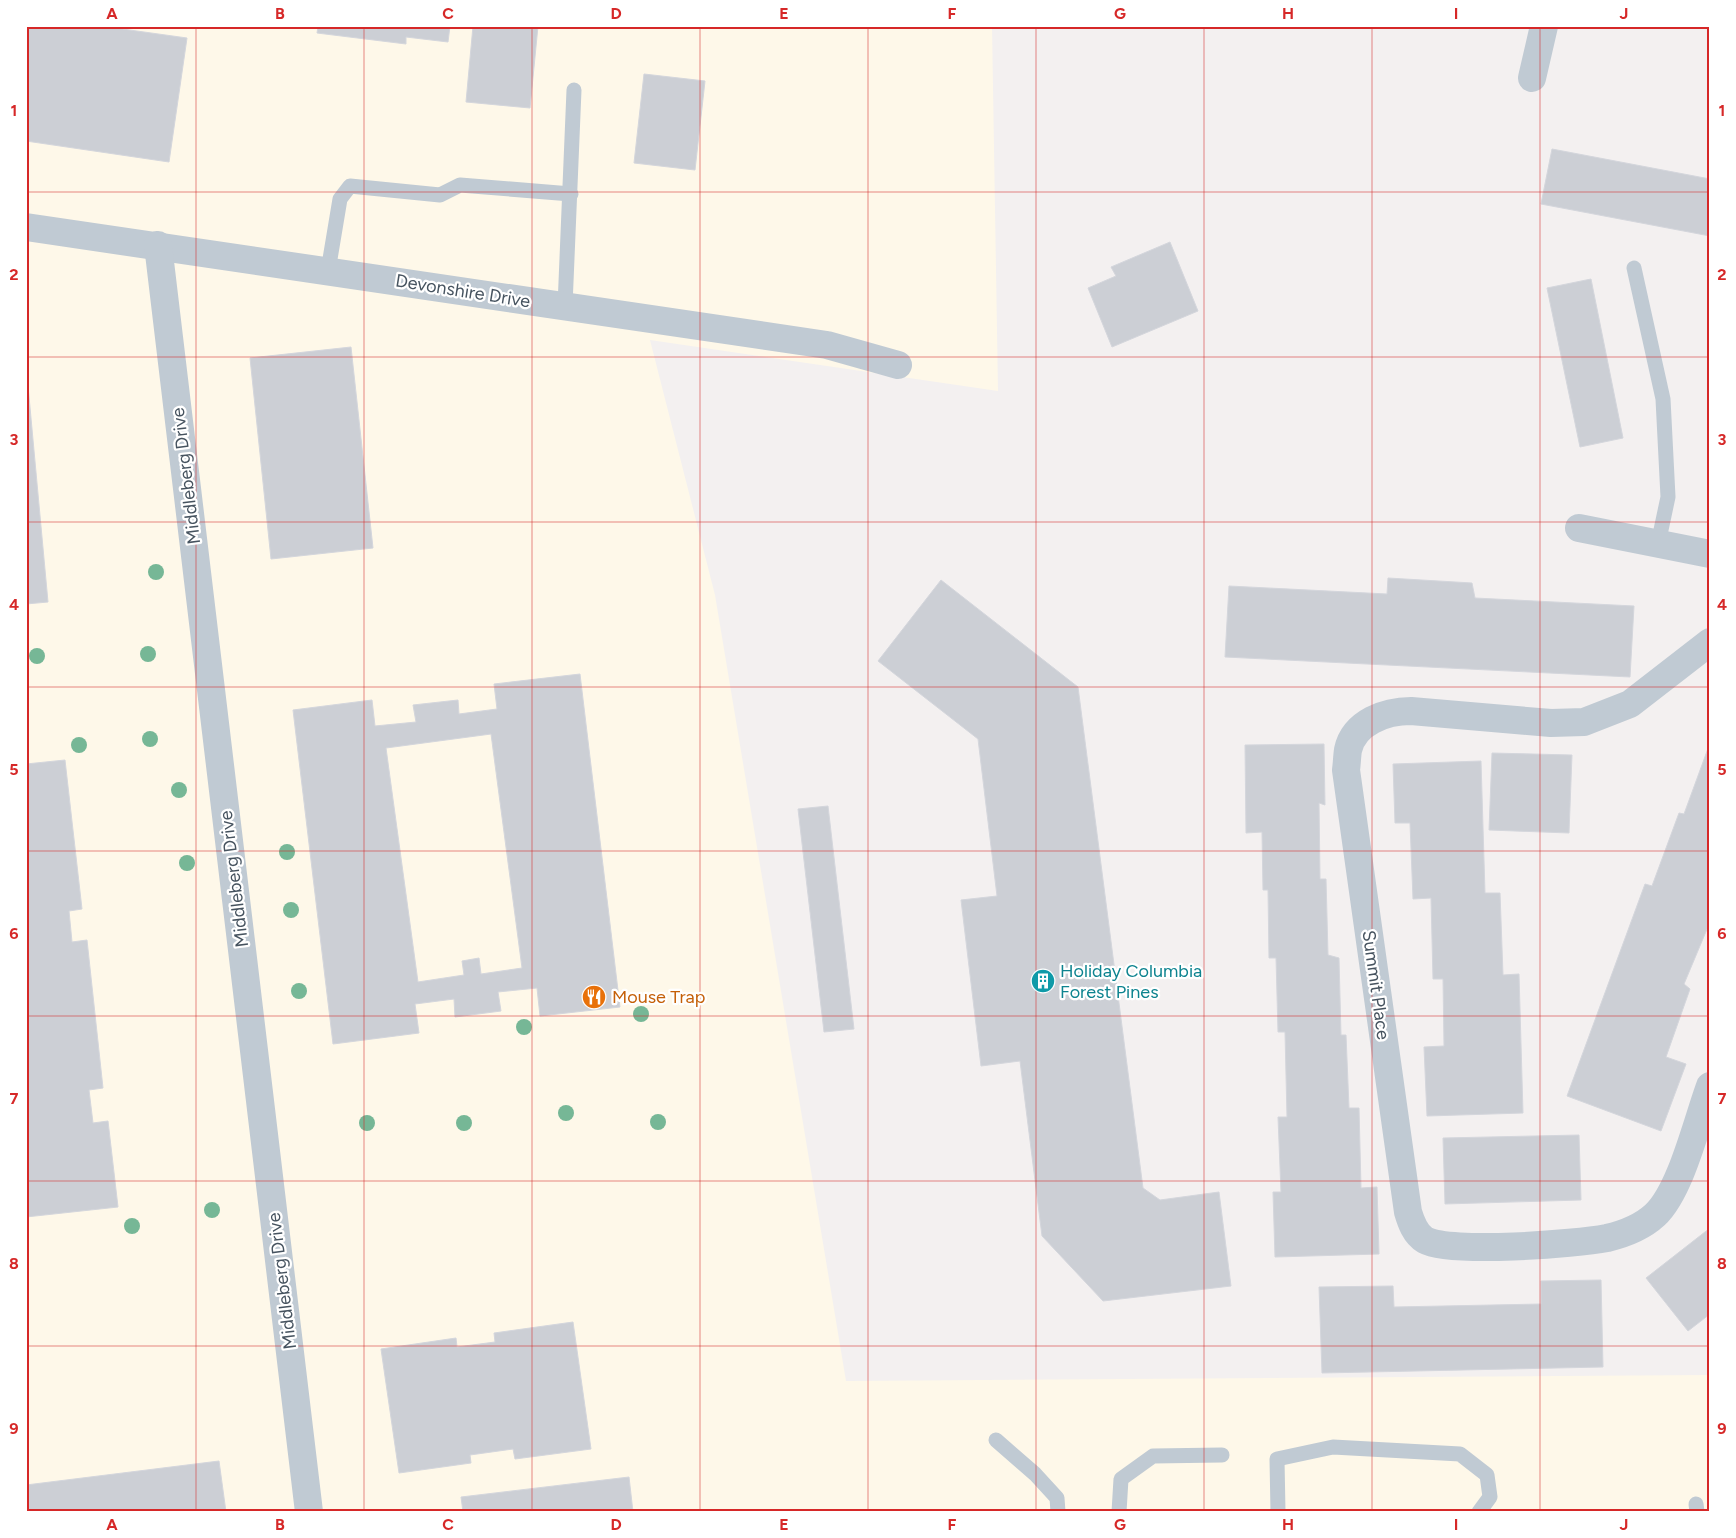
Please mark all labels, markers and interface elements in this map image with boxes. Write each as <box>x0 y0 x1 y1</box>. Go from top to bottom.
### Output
text: A <box>106 4 118 23</box>
text: B <box>275 4 285 23</box>
text: C <box>442 4 454 23</box>
text: D <box>610 4 622 23</box>
text: E <box>779 4 789 23</box>
text: F <box>948 4 957 23</box>
text: G <box>1114 4 1126 23</box>
text: H <box>1282 4 1294 23</box>
text: I <box>1454 4 1458 23</box>
text: J <box>1620 4 1628 23</box>
text: 1 <box>11 101 17 120</box>
text: 1 <box>1719 101 1725 120</box>
text: 2 <box>9 265 19 284</box>
text: 2 <box>1717 265 1727 284</box>
street label: Devonshire Drive <box>394 269 532 313</box>
street label: Middleberg Drive <box>167 406 205 546</box>
text: 3 <box>10 430 19 449</box>
text: 3 <box>1718 430 1727 449</box>
text: 4 <box>9 595 19 614</box>
text: 4 <box>1717 595 1727 614</box>
text: 5 <box>9 760 19 779</box>
text: 5 <box>1717 760 1727 779</box>
street label: Middleberg Drive <box>215 809 253 949</box>
text: 6 <box>9 924 19 943</box>
text: 6 <box>1717 924 1727 943</box>
street label: Summit Place <box>1357 929 1395 1041</box>
place label: Holiday Columbia Forest Pines <box>1060 960 1202 1003</box>
building icon: Holiday Columbia Forest Pines <box>1030 968 1056 994</box>
restaurant icon: Mouse Trap <box>581 984 607 1010</box>
place label: Mouse Trap <box>612 986 705 1008</box>
text: 7 <box>10 1089 19 1108</box>
text: 7 <box>1718 1089 1727 1108</box>
street label: Middleberg Drive <box>263 1211 301 1351</box>
text: 8 <box>9 1254 19 1273</box>
text: 8 <box>1717 1254 1727 1273</box>
text: 9 <box>9 1419 19 1438</box>
text: 9 <box>1717 1419 1727 1438</box>
text: A <box>106 1515 118 1534</box>
text: B <box>275 1515 285 1534</box>
text: C <box>442 1515 454 1534</box>
text: D <box>610 1515 622 1534</box>
text: E <box>779 1515 789 1534</box>
text: F <box>948 1515 957 1534</box>
text: G <box>1114 1515 1126 1534</box>
text: H <box>1282 1515 1294 1534</box>
text: I <box>1454 1515 1458 1534</box>
text: J <box>1620 1515 1628 1534</box>

